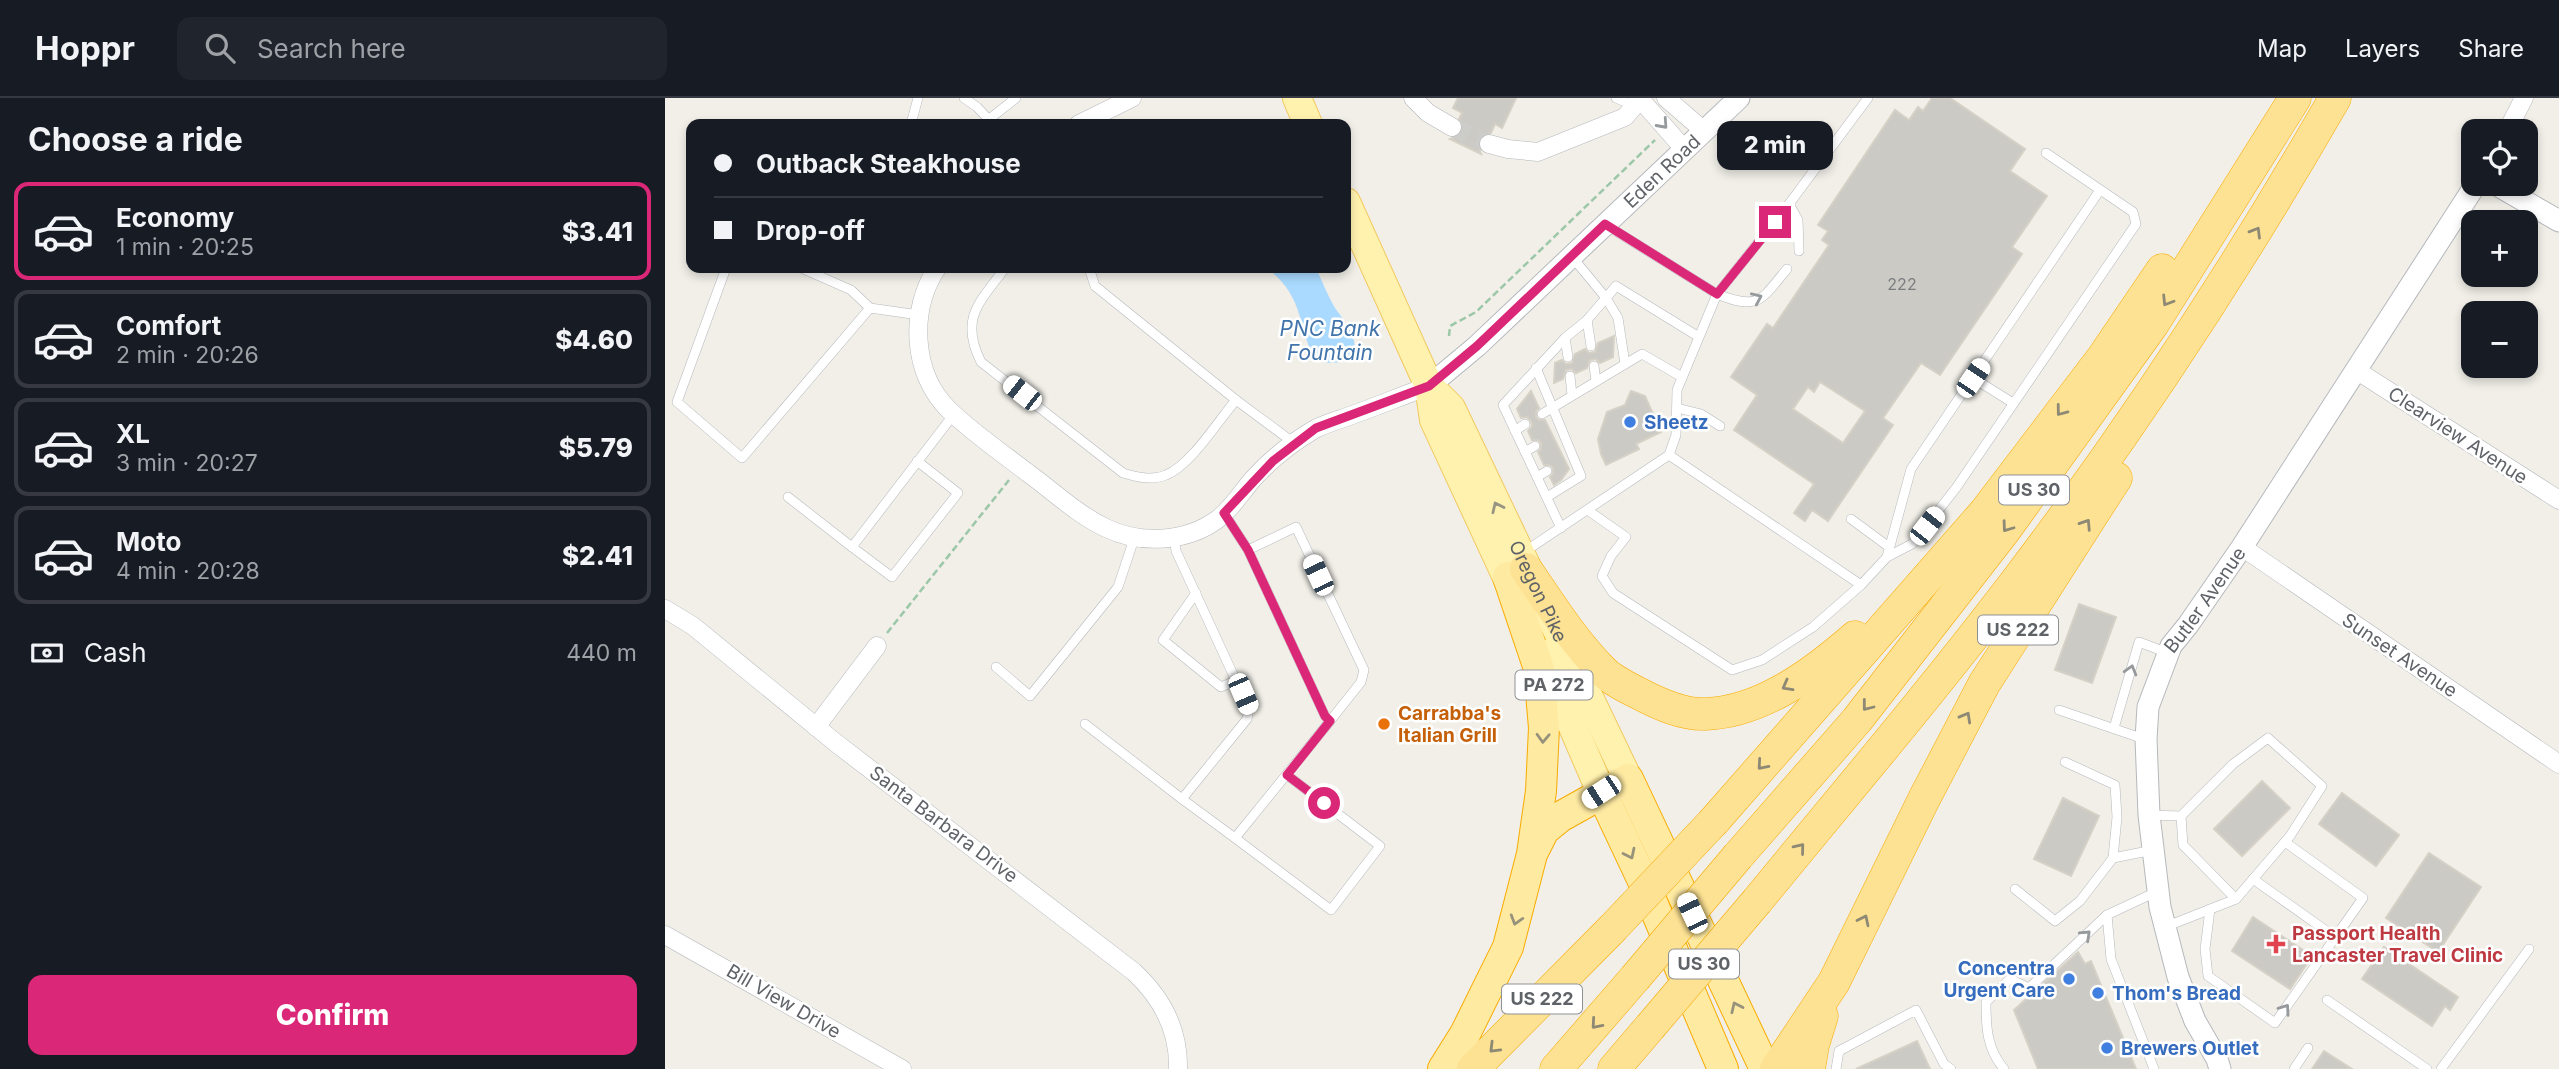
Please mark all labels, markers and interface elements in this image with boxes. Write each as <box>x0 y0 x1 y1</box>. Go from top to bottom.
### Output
search box <box>177 17 667 80</box>
text: Hoppr <box>35 28 135 68</box>
icon: search <box>201 29 239 67</box>
text: Search here <box>257 33 406 64</box>
text: Map <box>2257 34 2307 63</box>
text: Layers <box>2345 34 2420 63</box>
text: Share <box>2458 34 2524 63</box>
one-way arrow <box>1655 116 1668 129</box>
map controls <box>2461 119 2538 378</box>
button: locate <box>2461 119 2538 196</box>
text: Choose a ride <box>28 120 243 159</box>
callout: 2 min <box>1717 121 1833 170</box>
street label: Eden Road <box>1619 130 1705 213</box>
text: 2 min <box>1744 131 1806 159</box>
text: Outback Steakhouse <box>756 148 1021 179</box>
icon: car <box>32 200 95 263</box>
text: Economy <box>116 202 234 233</box>
route end <box>1759 206 1791 238</box>
button: + <box>2461 210 2538 287</box>
text: Drop-off <box>756 215 865 246</box>
text: $3.41 <box>562 216 633 247</box>
one-way arrow <box>2248 226 2261 239</box>
text: 1 min · 20:25 <box>116 233 254 261</box>
house number: 222 <box>1887 274 1917 294</box>
one-way arrow <box>1750 292 1762 306</box>
one-way arrow <box>2163 293 2176 306</box>
button: − <box>2461 301 2538 378</box>
icon: car <box>32 308 95 371</box>
text: Comfort <box>116 310 221 341</box>
water label: PNC Bank Fountain <box>1279 316 1381 365</box>
text: $4.60 <box>555 324 633 355</box>
text: 2 min · 20:26 <box>116 341 259 369</box>
car <box>1953 355 1994 401</box>
car <box>999 372 1046 414</box>
street label: Clearview Avenue <box>2384 382 2532 489</box>
one-way arrow <box>2057 404 2070 416</box>
place label: Sheetz <box>1644 411 1709 434</box>
marker: Sheetz <box>1622 414 1638 430</box>
icon: car <box>32 416 95 479</box>
text: XL <box>116 418 150 449</box>
text: $5.79 <box>559 432 633 463</box>
text: 3 min · 20:27 <box>116 449 258 477</box>
road number: US 30 <box>1999 476 2069 504</box>
one-way arrow <box>1491 502 1505 514</box>
car <box>1906 503 1949 549</box>
one-way arrow <box>2003 519 2016 532</box>
one-way arrow <box>2078 519 2091 532</box>
icon: car <box>32 524 95 587</box>
text: Moto <box>116 526 181 557</box>
street label: Oregon Pike <box>1504 537 1572 646</box>
text: $2.41 <box>562 540 633 571</box>
street label: Butler Avenue <box>2159 543 2251 658</box>
car <box>1300 552 1337 598</box>
text: 4 min · 20:28 <box>116 557 260 585</box>
street label: Sunset Avenue <box>2338 608 2462 702</box>
road number: US 222 <box>1978 616 2058 644</box>
icon: cash <box>28 634 66 672</box>
text: Cash <box>84 637 147 668</box>
text: 440 m <box>566 639 637 667</box>
one-way arrow <box>2122 665 2137 677</box>
road number: PA 272 <box>1515 670 1593 700</box>
car <box>1226 671 1261 717</box>
one-way arrow <box>1782 678 1795 691</box>
one-way arrow <box>1863 698 1876 711</box>
place label: Carrabba's Italian Grill <box>1398 702 1501 747</box>
one-way arrow <box>1958 712 1972 724</box>
marker: Carrabba's Italian Grill <box>1376 716 1392 732</box>
one-way arrow <box>1536 733 1551 744</box>
one-way arrow <box>1758 757 1770 770</box>
street label: Santa Barbara Drive <box>865 761 1022 888</box>
car <box>1578 772 1625 812</box>
route start <box>1308 787 1340 819</box>
one-way arrow <box>1792 844 1805 856</box>
one-way arrow <box>1622 847 1636 859</box>
car <box>1674 890 1711 936</box>
one-way arrow <box>1509 914 1524 926</box>
one-way arrow <box>1856 915 1870 927</box>
place label: Passport Health Lancaster Travel Clinic <box>2292 922 2503 967</box>
one-way arrow <box>2078 930 2091 943</box>
marker: Passport Health Lancaster Travel Clinic <box>2266 934 2286 954</box>
road number: US 30 <box>1669 950 1739 978</box>
place label: Concentra Urgent Care <box>1944 957 2055 1002</box>
street label: Bill View Drive <box>723 959 845 1043</box>
marker: Concentra Urgent Care <box>2061 971 2077 987</box>
button: Confirm <box>28 975 637 1055</box>
place label: Thom's Bread <box>2112 982 2241 1005</box>
road number: US 222 <box>1502 985 1582 1014</box>
marker: Thom's Bread <box>2090 985 2106 1001</box>
one-way arrow <box>1731 1002 1745 1014</box>
one-way arrow <box>2277 1004 2289 1017</box>
one-way arrow <box>1592 1015 1604 1028</box>
place label: Brewers Outlet <box>2121 1037 2259 1060</box>
one-way arrow <box>1489 1039 1502 1052</box>
marker: Brewers Outlet <box>2099 1040 2115 1056</box>

